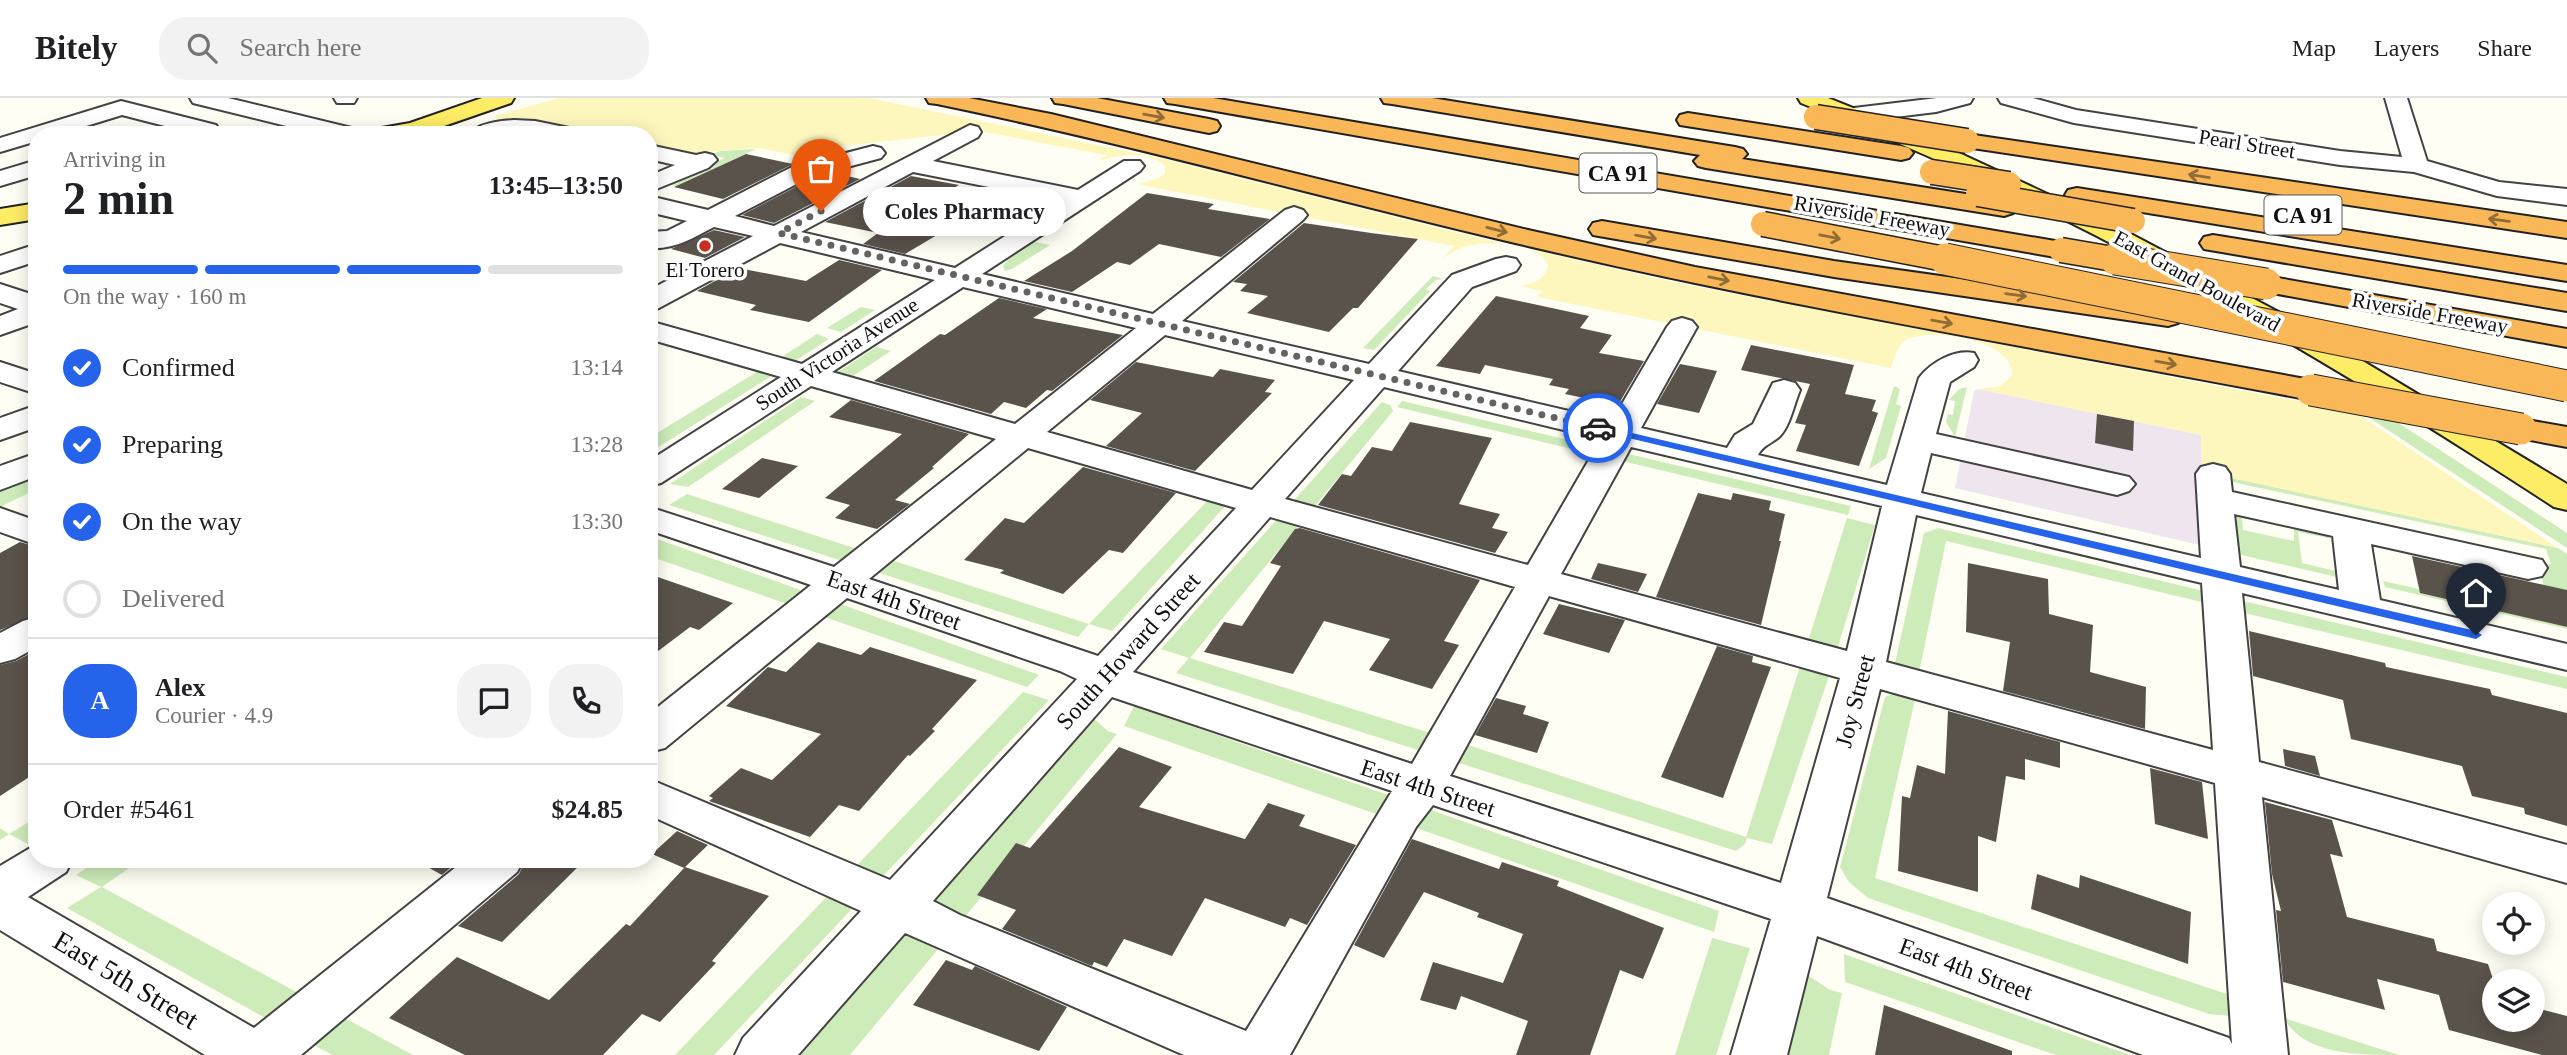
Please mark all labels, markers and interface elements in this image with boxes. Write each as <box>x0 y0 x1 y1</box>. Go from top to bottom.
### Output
search box <box>159 17 649 80</box>
icon: search <box>183 29 221 67</box>
text: Bitely <box>35 30 117 66</box>
text: Search here <box>239 33 361 62</box>
text: Map <box>2292 35 2336 61</box>
text: Layers <box>2374 35 2439 61</box>
text: Share <box>2477 35 2532 61</box>
one-way arrow <box>1142 110 1165 123</box>
street label: Pearl Street <box>2197 125 2297 163</box>
pin <box>791 139 851 211</box>
text: Arriving in <box>63 147 166 172</box>
icon: bag <box>802 150 840 188</box>
road number: CA 91 <box>1580 153 1656 192</box>
one-way arrow <box>2188 169 2211 182</box>
text: 13:45–13:50 <box>489 171 623 200</box>
text: 2 min <box>63 173 174 224</box>
callout: Coles Pharmacy <box>863 186 1066 236</box>
street label: Riverside Freeway <box>1792 190 1952 242</box>
road number: CA 91 <box>2264 196 2342 234</box>
text: Coles Pharmacy <box>884 199 1045 224</box>
one-way arrow <box>2489 214 2511 227</box>
one-way arrow <box>1485 224 1508 237</box>
street label: East Grand Boulevard <box>2110 225 2285 337</box>
one-way arrow <box>1634 231 1657 244</box>
one-way arrow <box>1818 231 1841 244</box>
marker: El Torero <box>697 238 713 254</box>
place label: El Torero <box>665 258 745 282</box>
one-way arrow <box>1707 273 1730 287</box>
text: On the way · 160 m <box>63 284 246 309</box>
street label: Riverside Freeway <box>2350 287 2510 339</box>
one-way arrow <box>2004 289 2027 302</box>
street label: South Victoria Avenue <box>751 292 923 416</box>
one-way arrow <box>1930 316 1953 329</box>
icon: check <box>63 349 101 387</box>
text: Confirmed <box>122 353 235 382</box>
text: 13:14 <box>571 355 623 380</box>
one-way arrow <box>2154 357 2177 370</box>
courier <box>1563 393 1633 463</box>
icon: car <box>1579 409 1617 447</box>
icon: check <box>63 426 101 464</box>
text: Preparing <box>122 430 223 459</box>
text: 13:28 <box>571 432 623 457</box>
icon: check <box>63 503 101 541</box>
text: On the way <box>122 507 242 536</box>
text: 13:30 <box>571 509 623 534</box>
pin <box>2446 563 2506 635</box>
street label: East 4th Street <box>824 565 965 635</box>
street label: South Howard Street <box>1051 567 1205 735</box>
icon: home <box>2457 574 2495 612</box>
text: Delivered <box>122 584 225 613</box>
street label: Joy Street <box>1830 651 1880 750</box>
button: chat <box>457 664 531 738</box>
button: phone <box>549 664 623 738</box>
text: Alex <box>155 673 206 702</box>
text: A <box>91 686 109 715</box>
text: Courier · 4.9 <box>155 703 273 728</box>
street label: East 4th Street <box>1357 754 1499 822</box>
text: Order #5461 <box>63 795 195 824</box>
text: $24.85 <box>552 795 623 824</box>
map controls <box>2482 892 2545 1032</box>
button: locate <box>2482 892 2545 955</box>
street label: East 5th Street <box>48 925 204 1035</box>
street label: East 4th Street <box>1896 933 2037 1005</box>
button: layers <box>2482 969 2545 1032</box>

